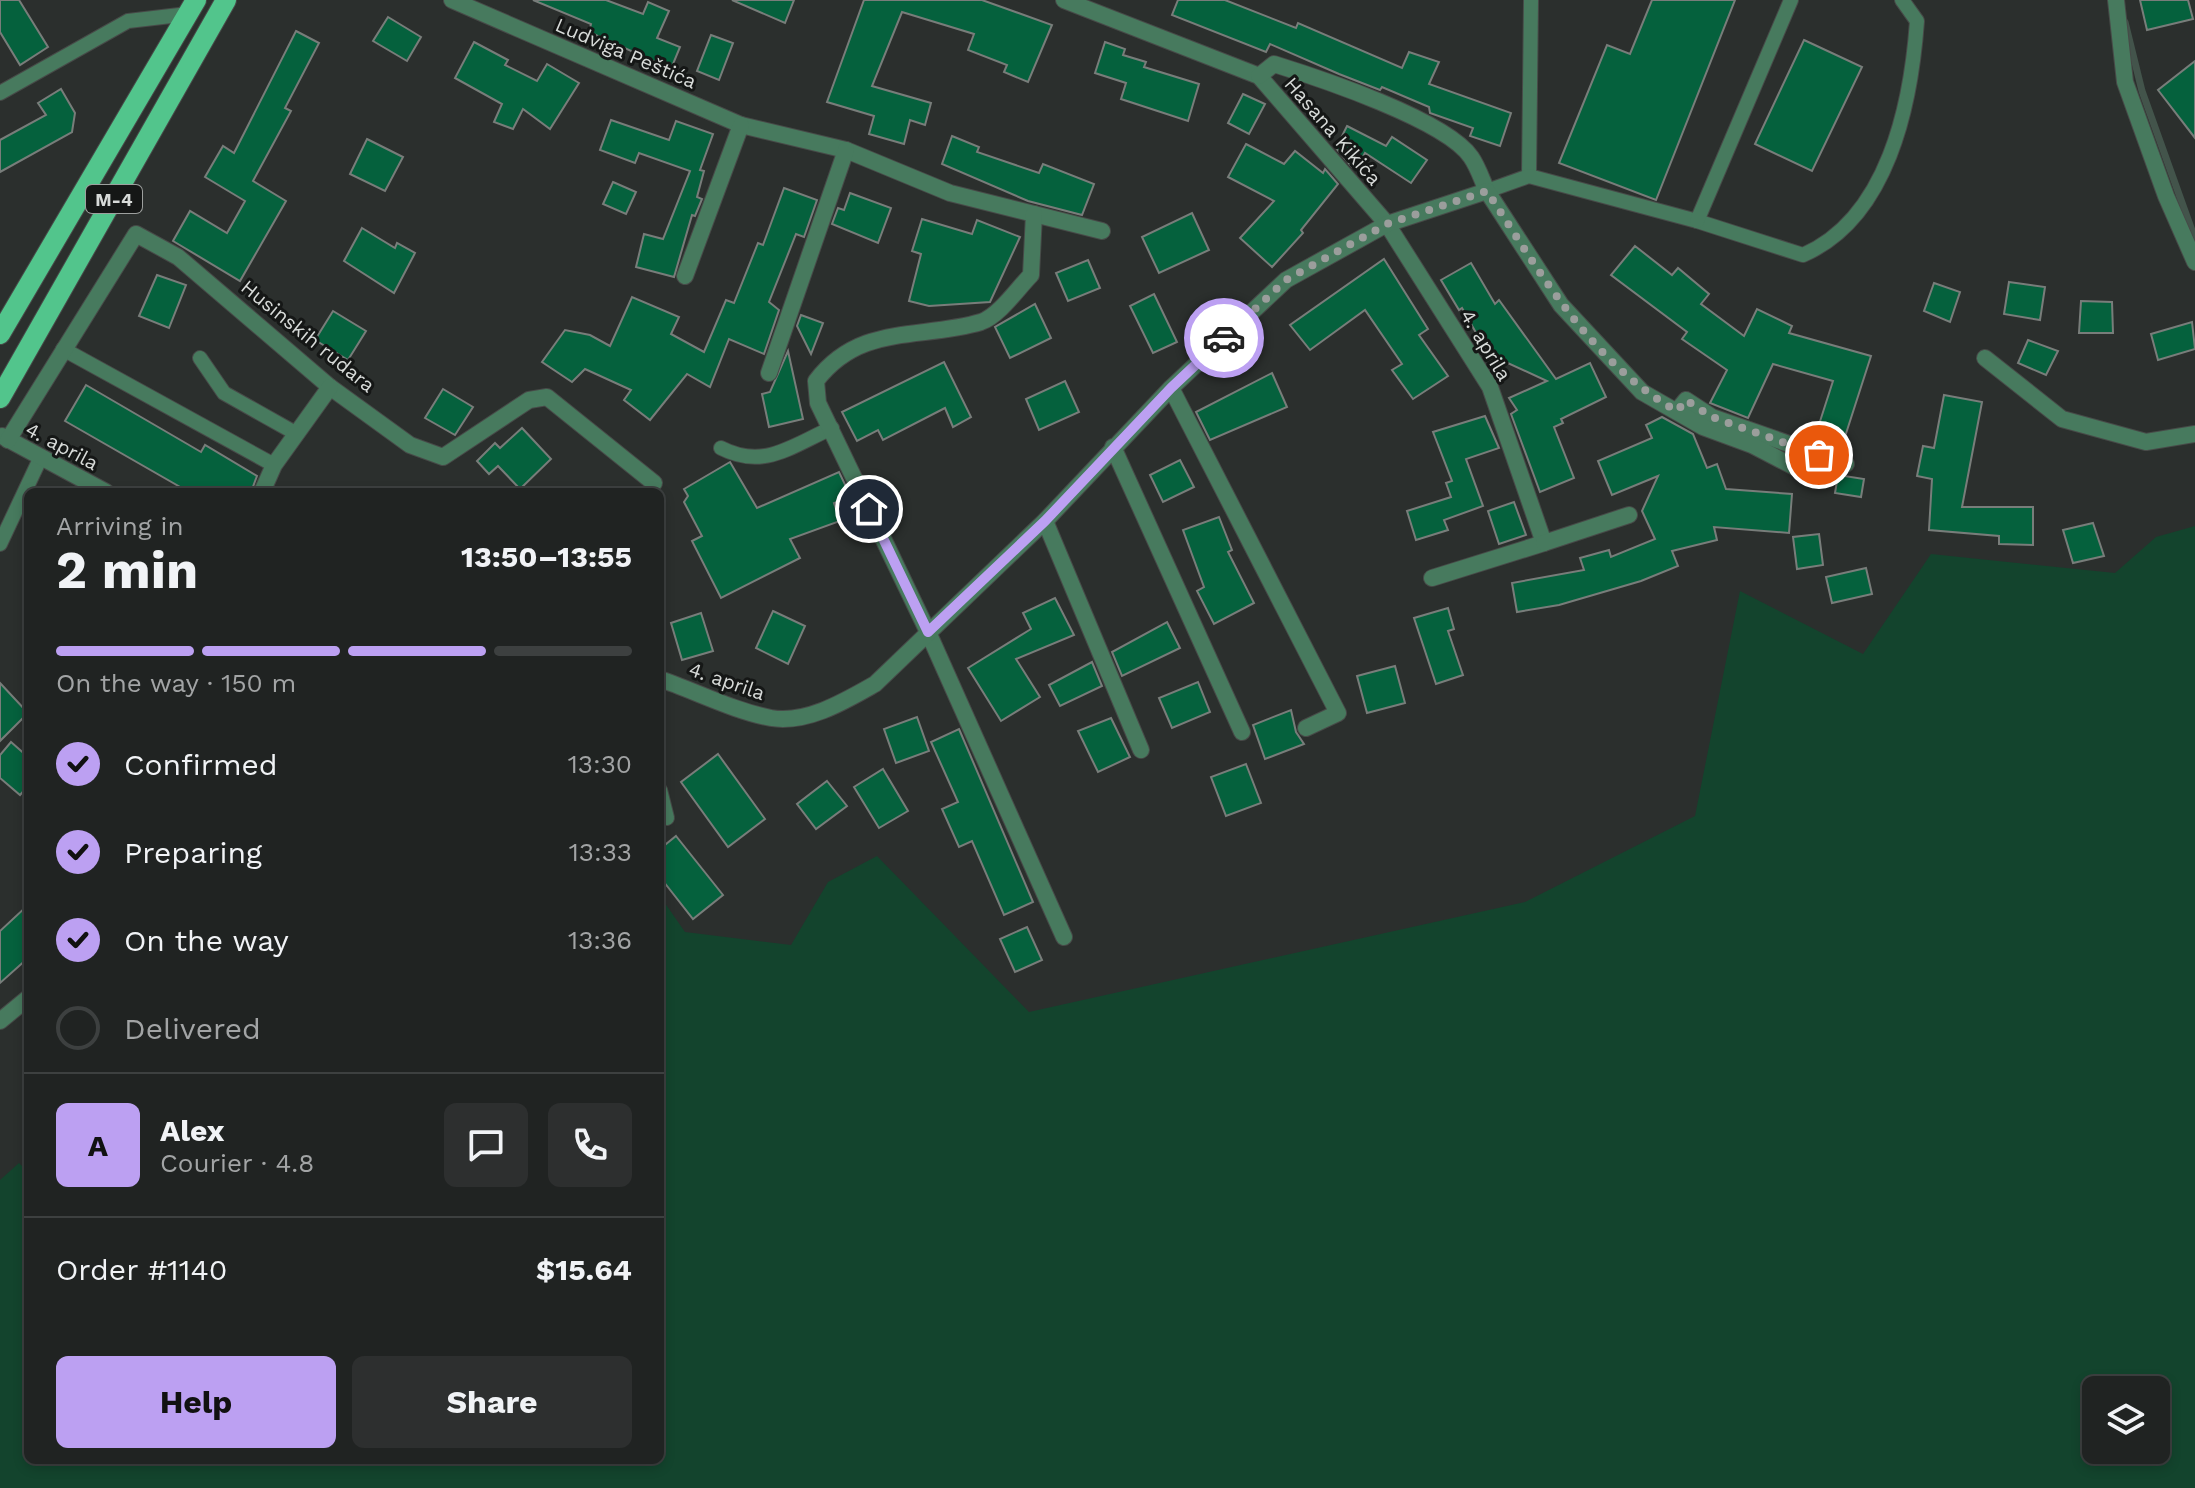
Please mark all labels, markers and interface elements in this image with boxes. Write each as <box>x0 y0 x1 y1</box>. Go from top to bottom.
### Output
street label: Ludviga Peštića <box>552 12 700 94</box>
street label: Hasana Kikića <box>1280 72 1386 190</box>
road number: M-4 <box>86 185 142 213</box>
street label: Husinskih rudara <box>236 275 380 397</box>
courier <box>1184 298 1264 378</box>
street label: 4. aprila <box>1455 305 1517 385</box>
icon: car <box>1202 316 1246 360</box>
street label: 4. aprila <box>22 417 102 475</box>
pin <box>1785 421 1853 489</box>
icon: bag <box>1797 433 1841 477</box>
pin <box>835 475 903 543</box>
icon: home <box>847 487 891 531</box>
text: Arriving in <box>56 511 184 541</box>
text: 13:50–13:55 <box>461 539 632 574</box>
text: 2 min <box>56 540 198 601</box>
street label: 4. aprila <box>686 657 768 705</box>
text: On the way · 150 m <box>56 668 296 698</box>
icon: check <box>56 742 100 786</box>
text: Confirmed <box>124 747 278 782</box>
text: 13:30 <box>568 749 632 779</box>
icon: check <box>56 830 100 874</box>
text: Preparing <box>124 835 262 870</box>
text: 13:33 <box>569 837 632 867</box>
icon: check <box>56 918 100 962</box>
text: On the way <box>124 923 289 958</box>
text: 13:36 <box>568 925 632 955</box>
text: Delivered <box>124 1011 261 1046</box>
button: chat <box>444 1103 528 1187</box>
button: phone <box>548 1103 632 1187</box>
text: Alex <box>160 1113 224 1148</box>
text: A <box>88 1128 108 1163</box>
text: Courier · 4.8 <box>160 1148 314 1178</box>
text: Order #1140 <box>56 1252 228 1287</box>
text: $15.64 <box>536 1252 632 1287</box>
button: Help <box>56 1356 336 1448</box>
button: Share <box>352 1356 632 1448</box>
map controls <box>2082 1376 2170 1464</box>
button: layers <box>2082 1376 2170 1464</box>

